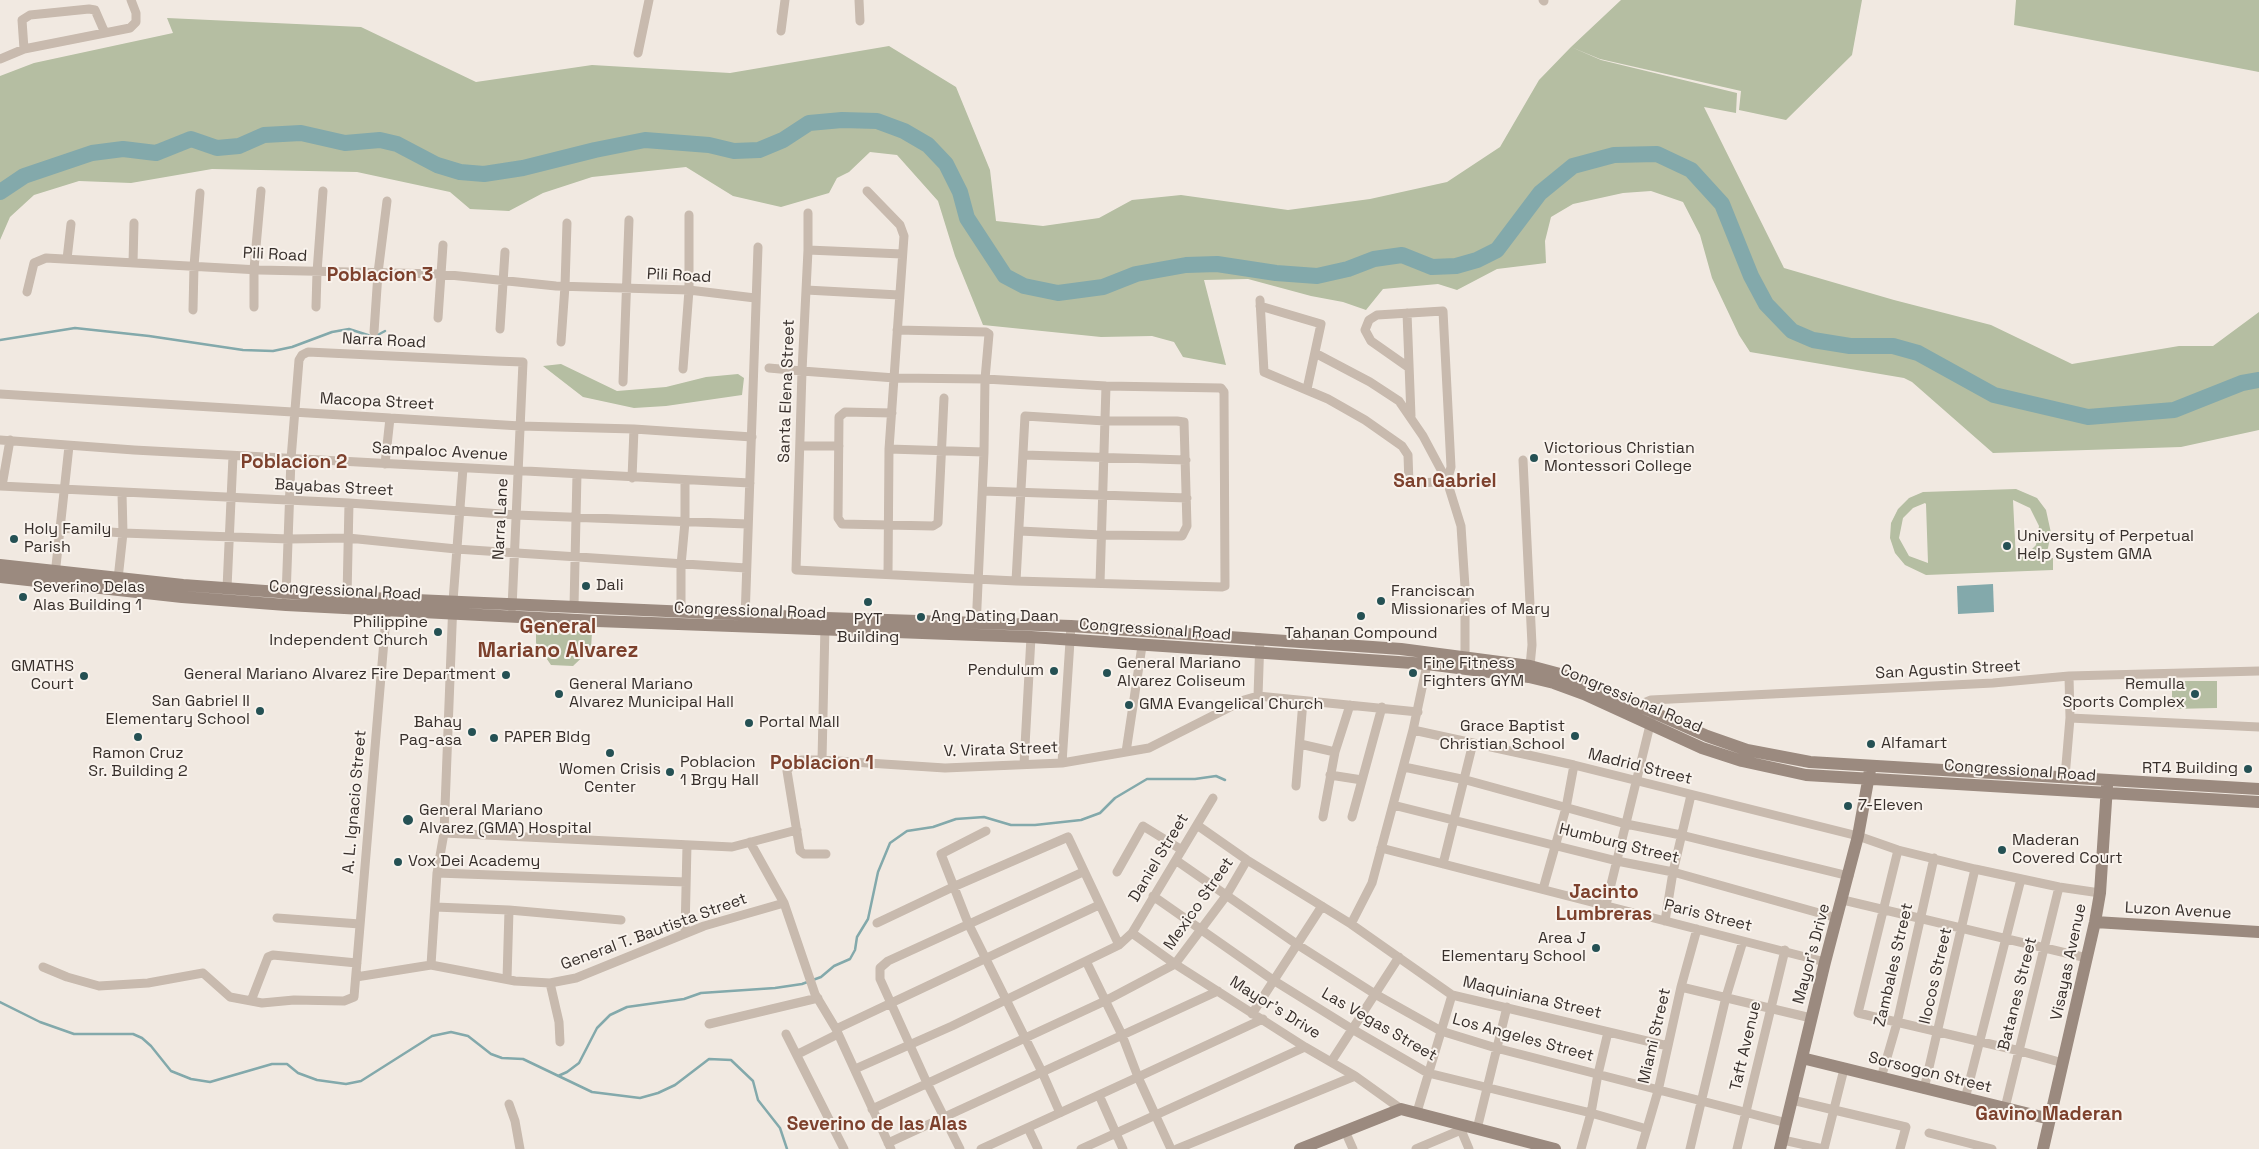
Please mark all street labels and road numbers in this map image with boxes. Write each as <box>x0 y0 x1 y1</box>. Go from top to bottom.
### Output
street label: Pili Road <box>242 244 308 266</box>
street label: Pili Road <box>646 265 712 287</box>
street label: Santa Elena Street <box>775 319 799 463</box>
street label: Narra Road <box>341 329 427 353</box>
street label: Macopa Street <box>319 389 435 415</box>
street label: Sampaloc Avenue <box>371 439 509 465</box>
street label: Bayabas Street <box>274 475 394 501</box>
street label: Narra Lane <box>489 477 513 561</box>
street label: Congressional Road <box>268 577 422 605</box>
street label: Congressional Road <box>673 599 827 623</box>
street label: Congressional Road <box>1078 615 1232 645</box>
street label: San Agustin Street <box>1875 657 2021 683</box>
street label: Congressional Road <box>1557 660 1705 738</box>
street label: A. L. Ignacio Street <box>339 729 371 875</box>
street label: V. Virata Street <box>943 738 1059 762</box>
street label: Madrid Street <box>1586 745 1694 789</box>
street label: Congressional Road <box>1943 756 2097 786</box>
street label: Daniel Street <box>1125 810 1193 906</box>
street label: Humburg Street <box>1557 820 1681 868</box>
street label: Mexico Street <box>1160 854 1238 954</box>
street label: General T. Bautista Street <box>558 889 750 975</box>
street label: Paris Street <box>1662 896 1754 936</box>
street label: Luzon Avenue <box>2124 899 2232 923</box>
street label: Zambales Street <box>1870 901 1918 1029</box>
street label: Mayor's Drive <box>1789 902 1835 1006</box>
street label: Visayas Avenue <box>2047 902 2091 1022</box>
street label: Ilocos Street <box>1916 926 1956 1026</box>
street label: Batanes Street <box>1995 935 2041 1053</box>
street label: Mayor's Drive <box>1226 972 1324 1044</box>
street label: Maquiniana Street <box>1461 973 1603 1023</box>
street label: Las Vegas Street <box>1318 984 1440 1066</box>
street label: Miami Street <box>1635 986 1675 1086</box>
street label: Taft Avenue <box>1726 999 1766 1093</box>
street label: Los Angeles Street <box>1450 1010 1596 1066</box>
street label: Sorsogon Street <box>1866 1048 1994 1098</box>

